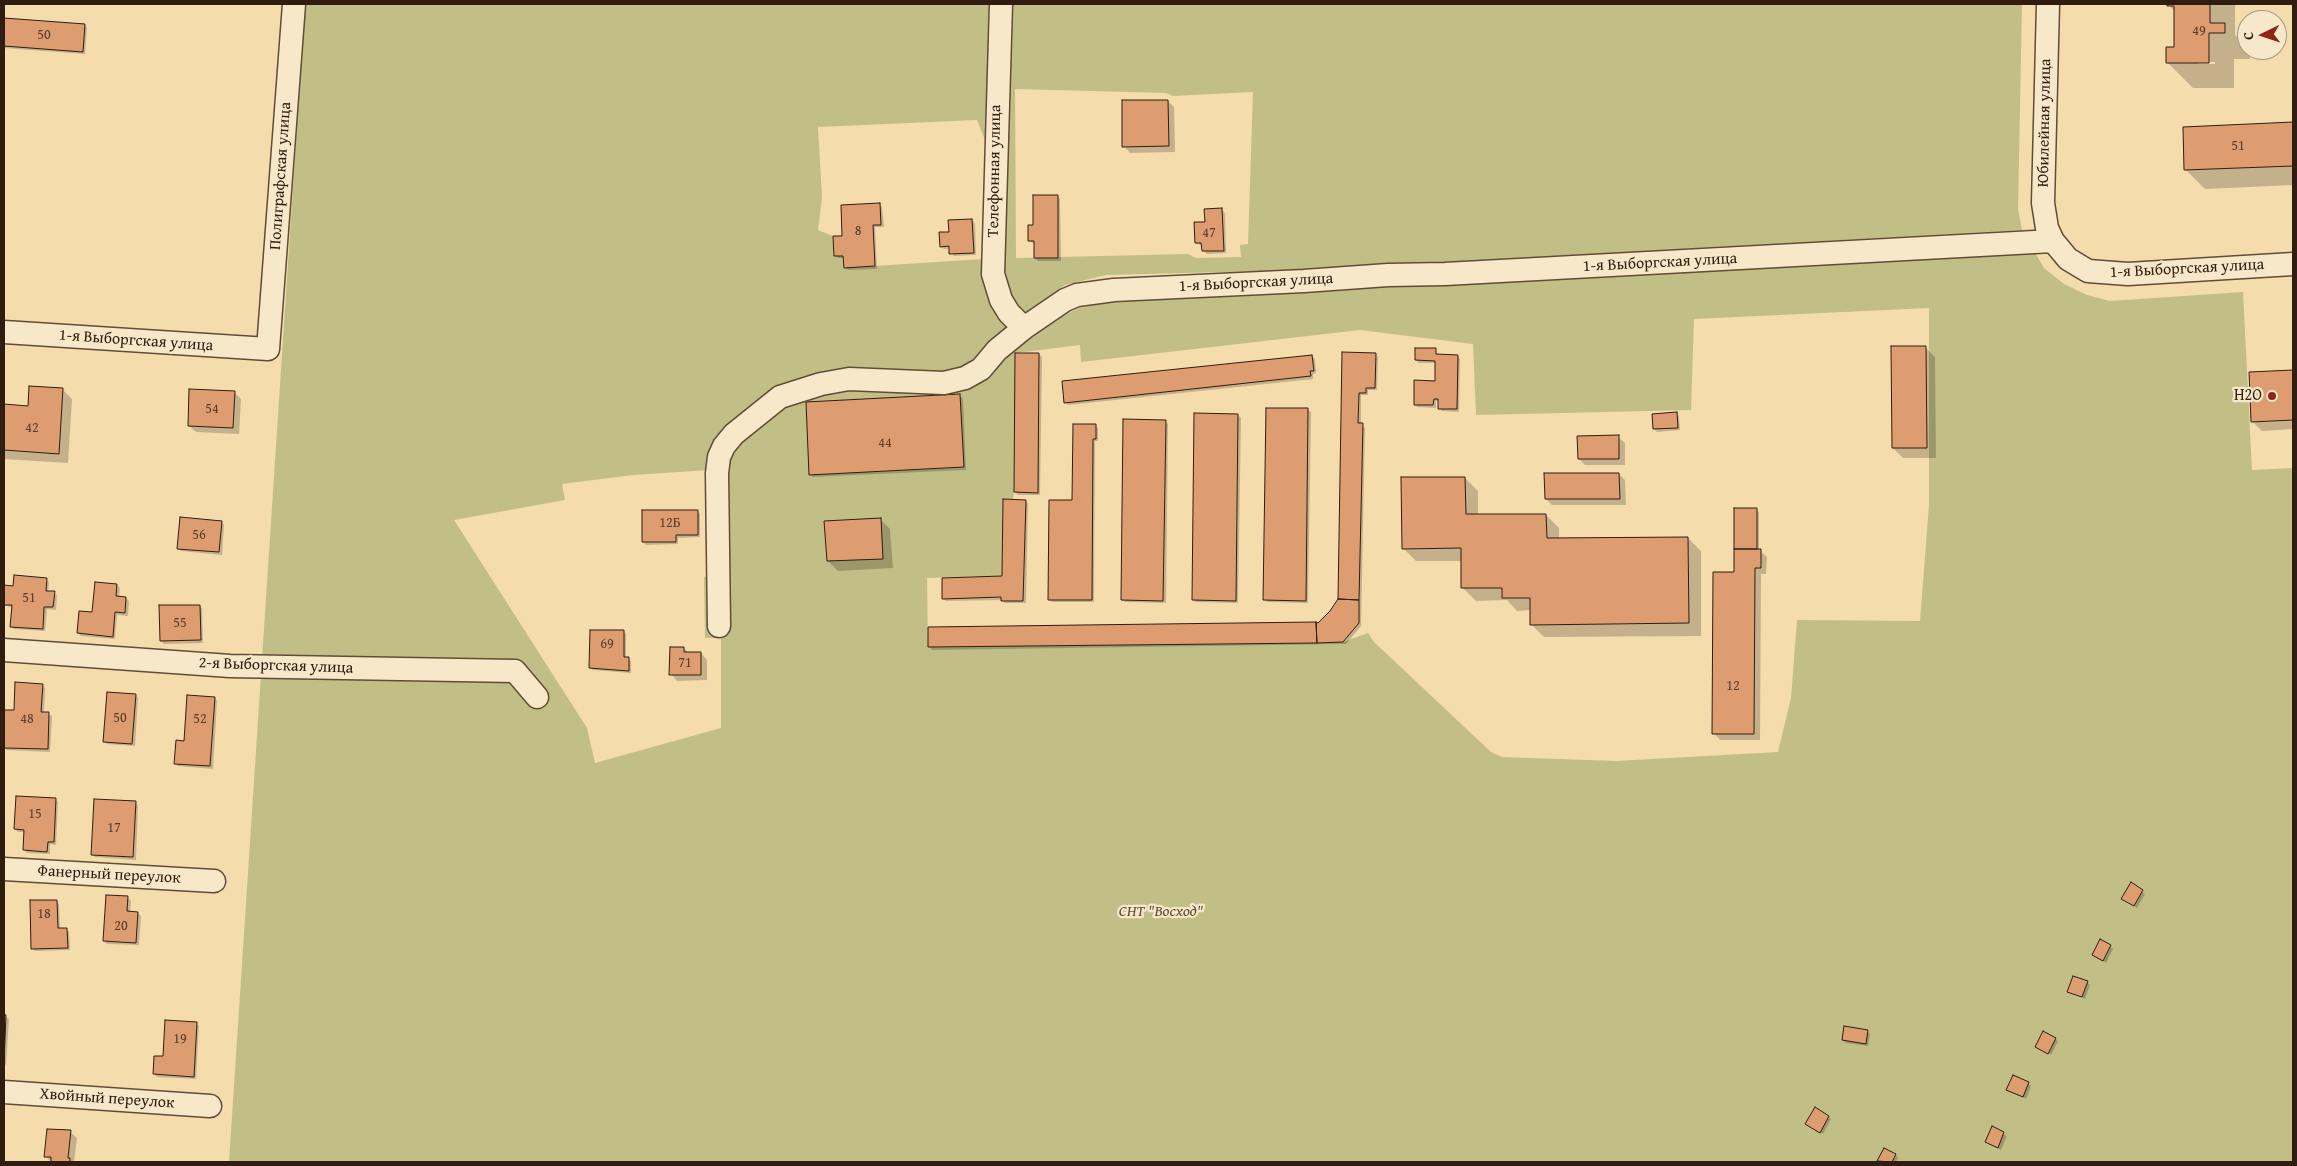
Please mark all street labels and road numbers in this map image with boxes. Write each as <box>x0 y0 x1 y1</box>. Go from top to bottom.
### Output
street label: Юбилейная улица <box>2034 58 2056 188</box>
street label: Полиграфская улица <box>266 101 296 251</box>
street label: Телефонная улица <box>984 105 1006 237</box>
street label: 1-я Выборгская улица <box>1582 249 1738 277</box>
street label: 1-я Выборгская улица <box>2109 255 2265 283</box>
street label: 1-я Выборгская улица <box>1178 269 1334 297</box>
street label: 1-я Выборгская улица <box>58 326 214 356</box>
street label: 2-я Выборгская улица <box>198 654 354 678</box>
street label: Фанерный переулок <box>37 862 181 888</box>
street label: Хвойный переулок <box>39 1085 175 1113</box>

